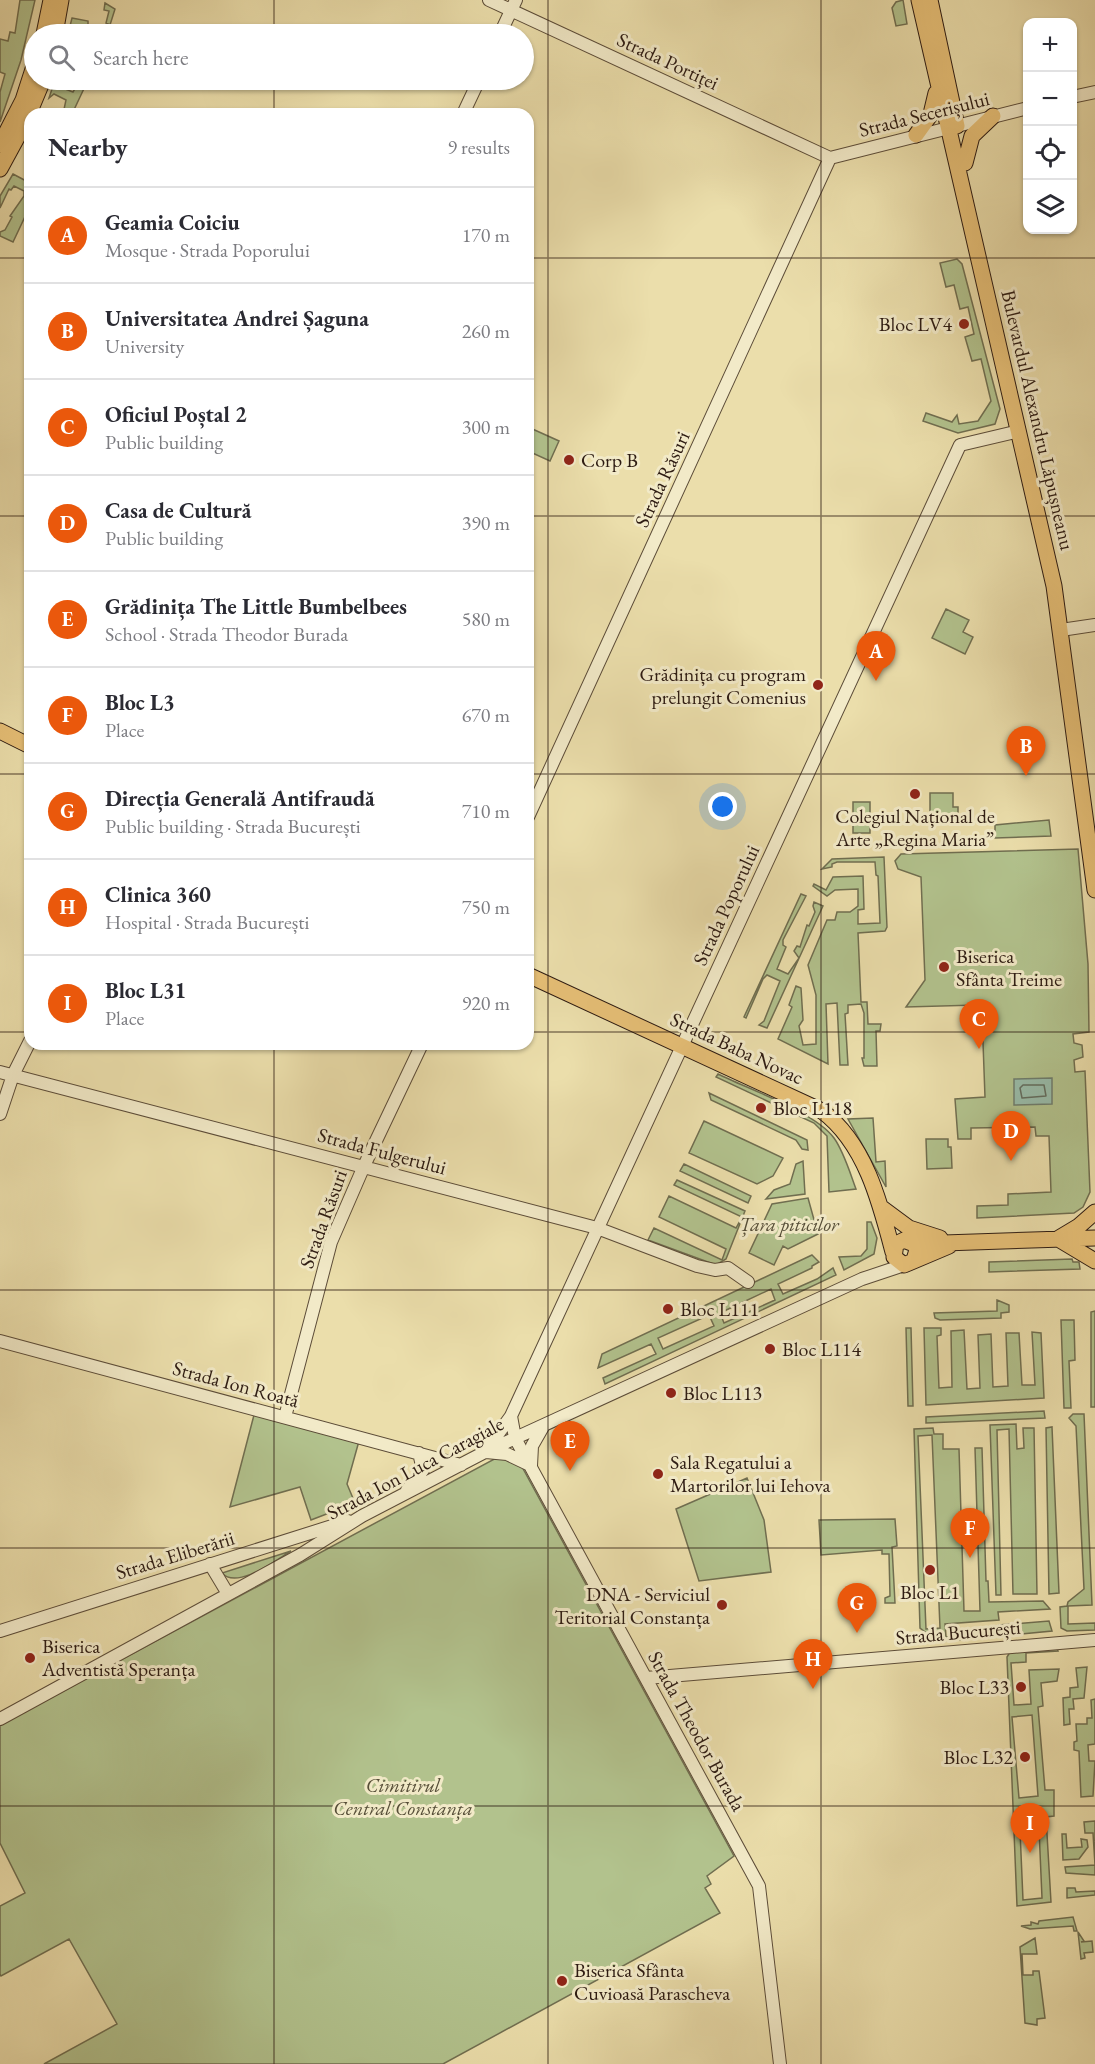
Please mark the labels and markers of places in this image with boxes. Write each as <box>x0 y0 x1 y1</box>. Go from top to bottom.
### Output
place label: Bloc LV4 <box>879 311 952 337</box>
marker: Bloc LV4 <box>957 317 971 331</box>
place label: Corp B <box>581 447 638 473</box>
marker: Corp B <box>562 453 576 467</box>
pin: A <box>856 632 896 681</box>
place label: Grădinița cu program prelungit Comenius <box>639 661 806 710</box>
marker: Grădinița cu program prelungit Comenius <box>811 678 825 692</box>
pin: B <box>1006 726 1046 776</box>
marker: Colegiul Național de Arte „Regina Maria” <box>908 787 922 801</box>
place label: Colegiul Național de Arte „Regina Maria” <box>835 803 995 852</box>
place label: Biserica Sfânta Treime <box>956 943 1062 992</box>
marker: Biserica Sfânta Treime <box>937 960 951 974</box>
pin: C <box>960 1000 998 1049</box>
place label: Bloc L118 <box>773 1095 852 1121</box>
marker: Bloc L118 <box>754 1101 768 1115</box>
pin: D <box>992 1112 1030 1161</box>
place label: Bloc L111 <box>680 1296 759 1322</box>
marker: Bloc L111 <box>661 1302 675 1316</box>
place label: Bloc L114 <box>782 1336 861 1362</box>
marker: Bloc L114 <box>763 1342 777 1356</box>
place label: Bloc L113 <box>683 1380 762 1406</box>
marker: Bloc L113 <box>664 1386 678 1400</box>
pin: E <box>550 1422 590 1471</box>
place label: Sala Regatului a Martorilor lui Iehova <box>670 1449 831 1498</box>
marker: Sala Regatului a Martorilor lui Iehova <box>651 1467 665 1481</box>
pin: F <box>950 1508 990 1558</box>
marker: Bloc L1 <box>923 1563 937 1577</box>
place label: Bloc L1 <box>900 1579 960 1605</box>
place label: DNA - Serviciul Teritorial Constanța <box>555 1581 710 1630</box>
pin: G <box>838 1584 876 1633</box>
marker: DNA - Serviciul Teritorial Constanța <box>715 1598 729 1612</box>
place label: Biserica Adventistă Speranța <box>41 1633 195 1682</box>
pin: H <box>794 1640 832 1689</box>
marker: Biserica Adventistă Speranța <box>23 1651 37 1665</box>
place label: Bloc L33 <box>940 1674 1009 1700</box>
marker: Bloc L33 <box>1014 1680 1028 1694</box>
place label: Bloc L32 <box>944 1744 1013 1770</box>
marker: Bloc L32 <box>1018 1750 1032 1764</box>
pin: I <box>1010 1804 1050 1853</box>
place label: Biserica Sfânta Cuvioasă Parascheva <box>574 1957 730 2006</box>
marker: Biserica Sfânta Cuvioasă Parascheva <box>555 1974 569 1988</box>

